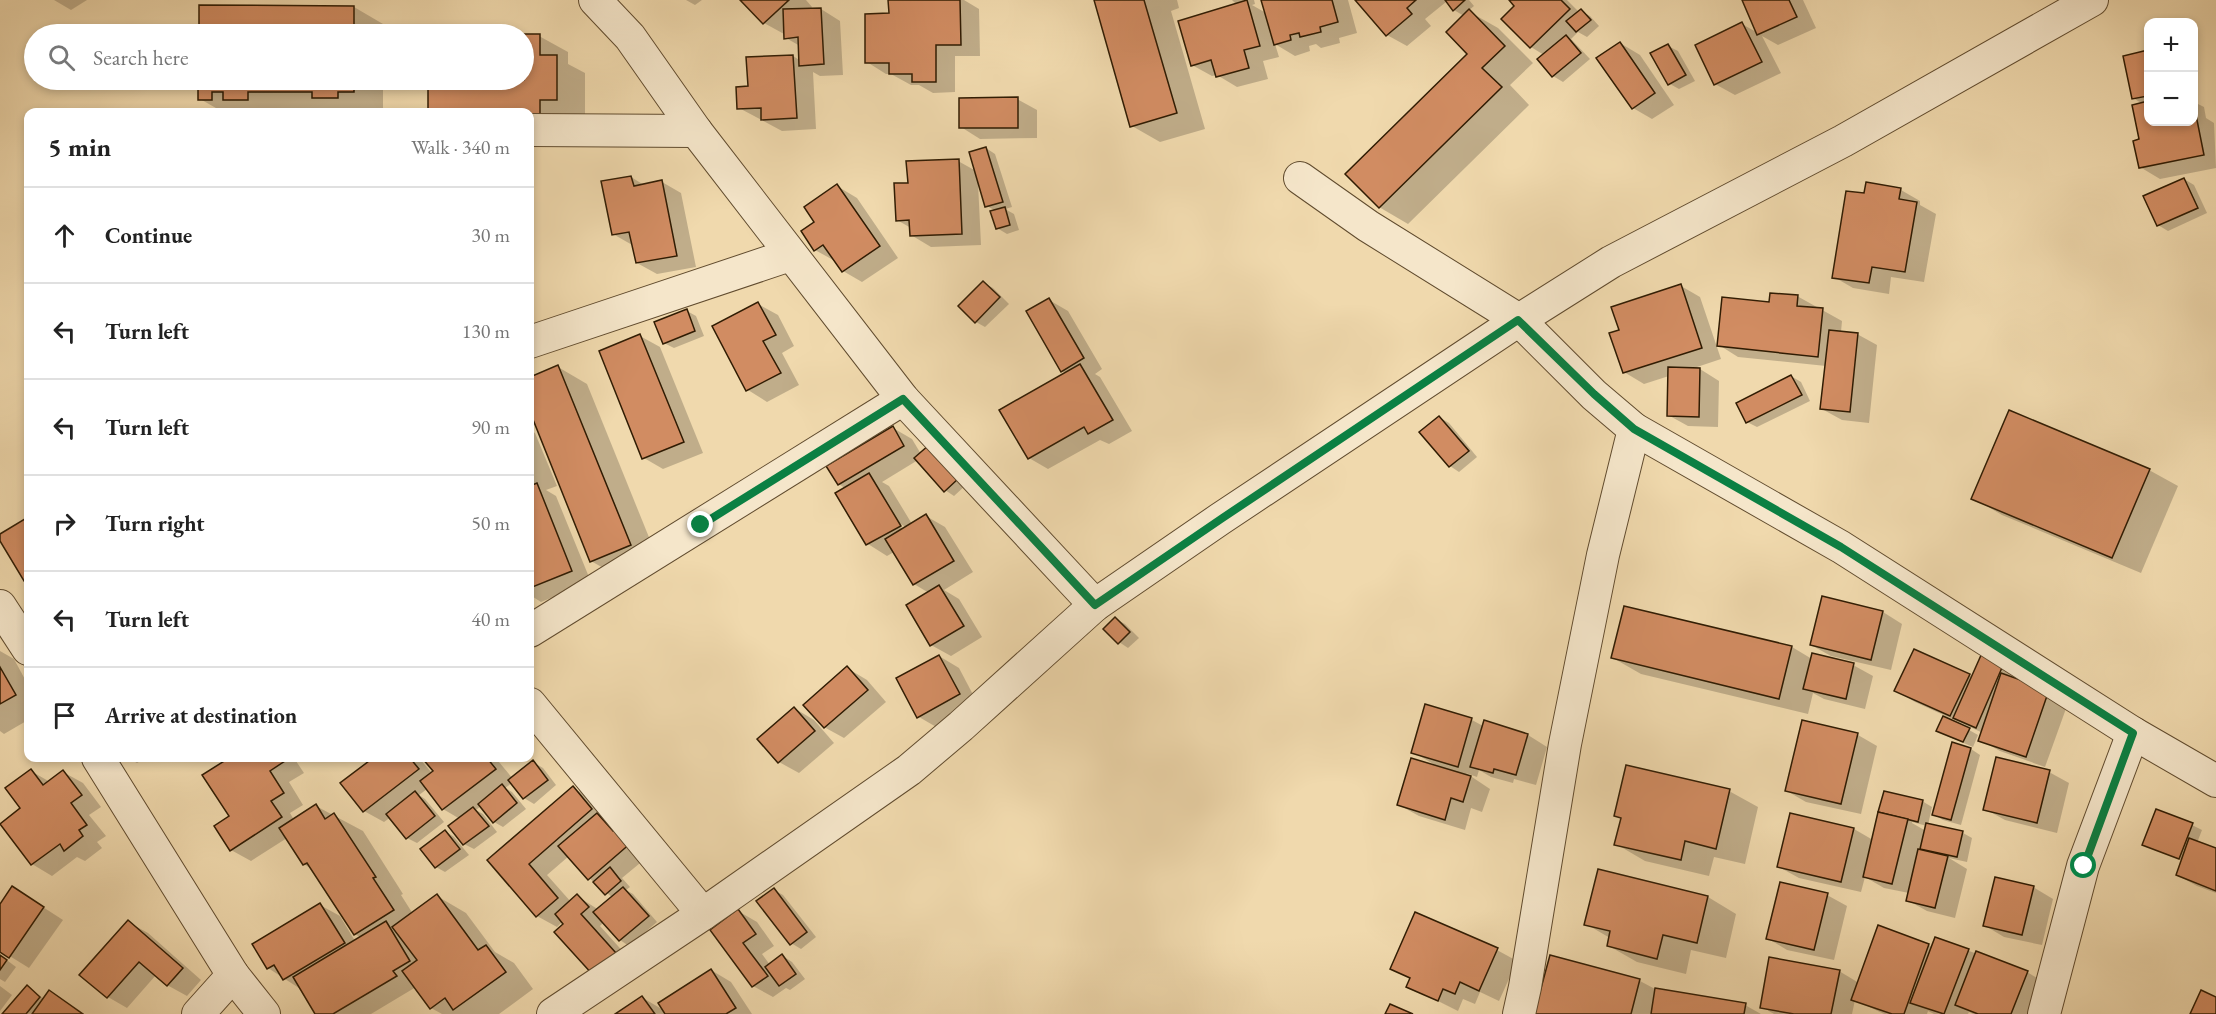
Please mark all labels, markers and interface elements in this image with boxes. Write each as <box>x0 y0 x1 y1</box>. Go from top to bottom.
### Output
map controls <box>2144 18 2198 126</box>
button: + <box>2144 18 2198 72</box>
search box <box>24 24 534 90</box>
icon: search <box>45 41 78 74</box>
text: Search here <box>93 43 188 72</box>
button: − <box>2144 72 2198 126</box>
text: 5 min <box>48 130 111 164</box>
text: Walk · 340 m <box>411 134 510 160</box>
icon: ahead <box>48 219 81 252</box>
text: Continue <box>105 221 192 250</box>
text: 30 m <box>471 222 510 248</box>
icon: left <box>48 315 81 348</box>
text: Turn left <box>105 317 189 346</box>
text: 130 m <box>462 318 510 344</box>
icon: left <box>48 411 81 444</box>
text: Turn left <box>105 413 189 442</box>
text: 90 m <box>471 414 510 440</box>
icon: right <box>48 507 81 540</box>
text: Turn right <box>105 509 204 538</box>
text: 50 m <box>471 510 510 536</box>
route end <box>687 511 713 537</box>
icon: left <box>48 603 81 636</box>
text: Turn left <box>105 605 189 634</box>
text: 40 m <box>471 606 510 632</box>
icon: arrive <box>48 699 81 732</box>
text: Arrive at destination <box>105 701 297 730</box>
route start <box>2070 852 2096 878</box>

